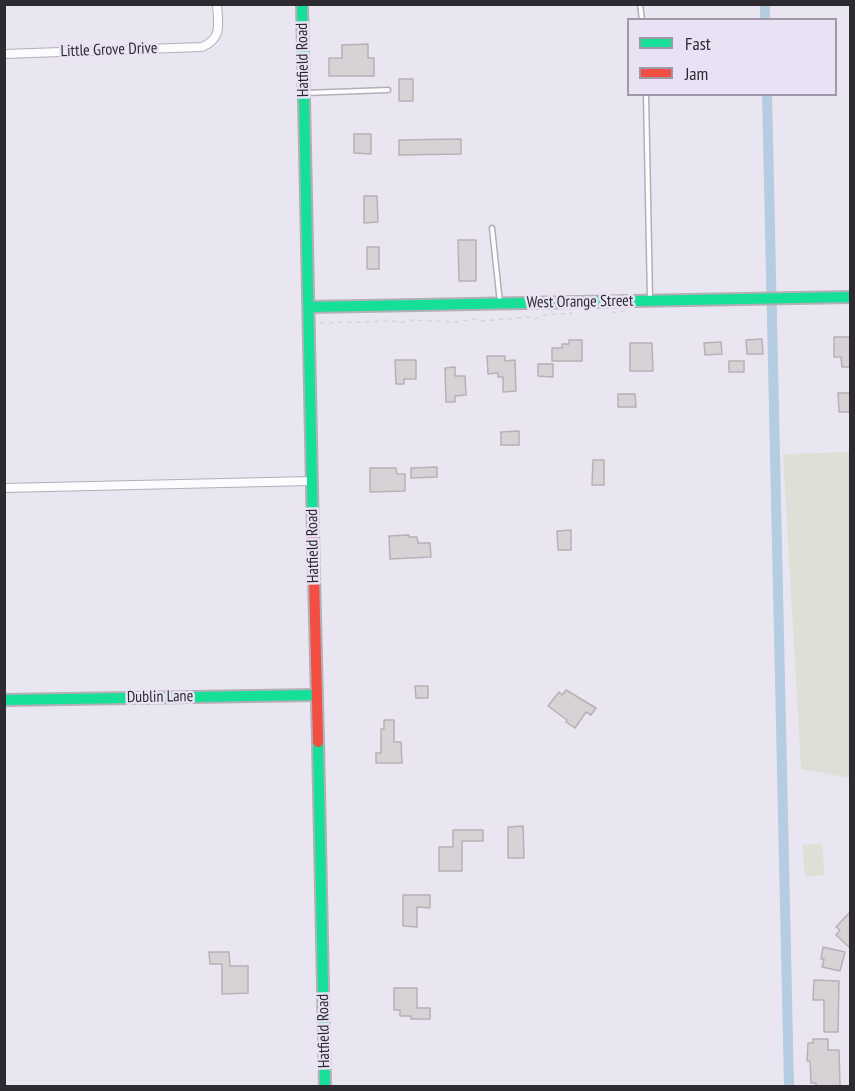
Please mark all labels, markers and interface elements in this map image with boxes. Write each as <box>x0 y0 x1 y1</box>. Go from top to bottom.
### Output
legend <box>627 18 837 96</box>
street label: Hatfield Road <box>293 23 313 97</box>
text: Fast <box>685 32 711 55</box>
street label: Little Grove Drive <box>60 39 158 61</box>
text: Jam <box>685 62 708 85</box>
street label: West Orange Street <box>527 291 633 313</box>
street label: Hatfield Road <box>303 509 323 583</box>
street label: Dublin Lane <box>127 687 193 707</box>
street label: Hatfield Road <box>314 994 334 1068</box>

